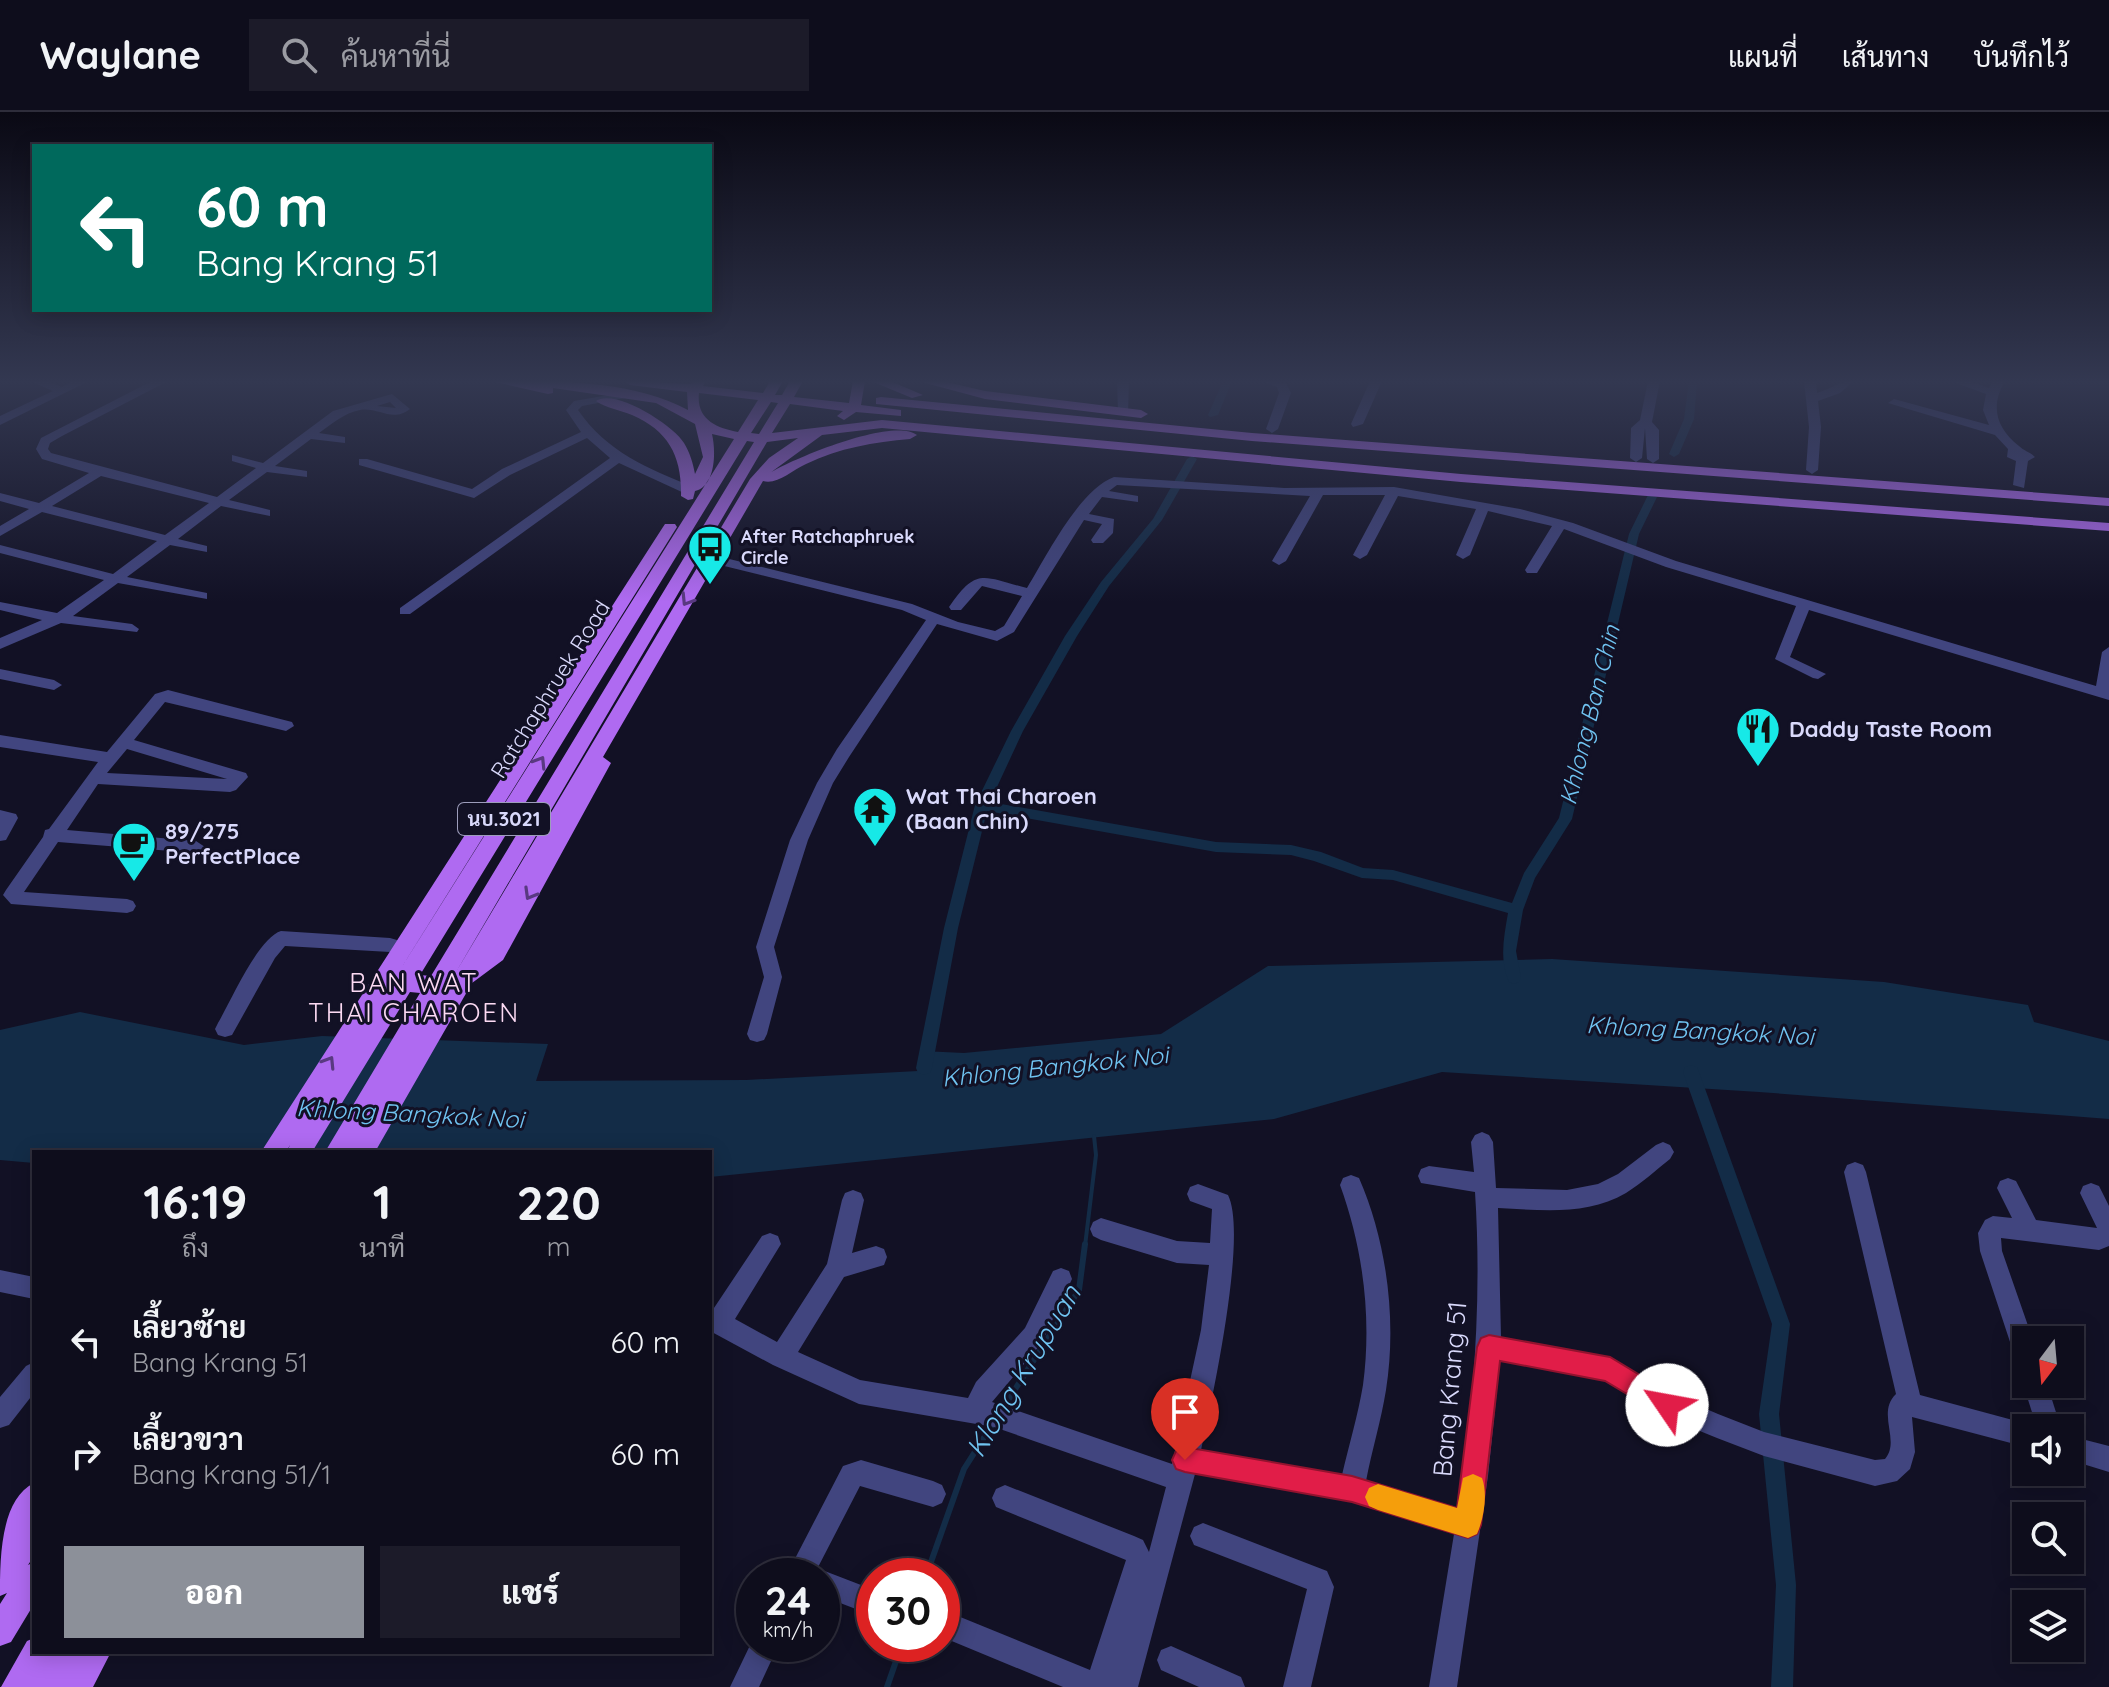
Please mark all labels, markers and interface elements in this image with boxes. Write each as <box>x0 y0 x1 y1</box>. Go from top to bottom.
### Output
search box <box>249 19 809 91</box>
text: Waylane <box>40 31 201 79</box>
icon: search <box>277 33 321 77</box>
text: ค้นหาที่นี่ <box>341 37 451 75</box>
text: แผนที่ <box>1728 39 1798 74</box>
text: เส้นทาง <box>1842 39 1929 74</box>
text: บันทึกไว้ <box>1973 39 2069 74</box>
text: 60 m <box>196 171 329 241</box>
icon: left <box>64 176 168 280</box>
text: Bang Krang 51 <box>196 240 440 285</box>
bus stop icon: After Ratchaphruek Circle <box>686 523 734 586</box>
place label: After Ratchaphruek Circle <box>741 525 914 569</box>
one-way arrow <box>682 591 697 606</box>
street label: Ratchaphruek Road <box>484 595 616 783</box>
water label: Khlong Ban Chin <box>1552 621 1626 808</box>
restaurant icon: Daddy Taste Room <box>1734 705 1782 768</box>
place label: Daddy Taste Room <box>1789 715 1992 743</box>
one-way arrow <box>530 756 545 771</box>
place label: Wat Thai Charoen (Baan Chin) <box>906 782 1097 835</box>
temple icon: Wat Thai Charoen (Baan Chin) <box>851 785 899 848</box>
road number: นบ.3021 <box>458 803 550 835</box>
place label: 89/275 PerfectPlace <box>165 817 300 870</box>
cafe icon: 89/275 PerfectPlace <box>110 820 158 883</box>
one-way arrow <box>524 885 540 900</box>
district label: BAN WAT THAI CHAROEN <box>308 966 520 1029</box>
water label: Khlong Bangkok Noi <box>1586 1009 1817 1051</box>
water label: Khlong Bangkok Noi <box>940 1039 1172 1093</box>
one-way arrow <box>320 1056 335 1071</box>
water label: Khlong Bangkok Noi <box>296 1092 527 1134</box>
text: 16:19 <box>143 1171 248 1231</box>
text: 1 <box>373 1171 391 1231</box>
text: 220 <box>517 1172 601 1232</box>
text: m <box>547 1230 570 1263</box>
text: ถึง <box>182 1231 209 1264</box>
text: นาที <box>359 1231 405 1264</box>
water label: Klong Krupuan <box>957 1278 1088 1463</box>
street label: Bang Krang 51 <box>1425 1300 1474 1478</box>
text: เลี้ยวซ้าย <box>132 1308 246 1346</box>
icon: left <box>64 1320 108 1364</box>
text: 60 m <box>610 1323 680 1361</box>
north arrow <box>2012 1326 2084 1398</box>
map controls <box>2012 1326 2084 1662</box>
text: Bang Krang 51 <box>132 1346 308 1379</box>
position arrow <box>1625 1363 1709 1447</box>
pin <box>1151 1378 1219 1460</box>
icon: arrive <box>1163 1390 1207 1434</box>
button: sound <box>2012 1414 2084 1486</box>
text: เลี้ยวขวา <box>132 1420 244 1458</box>
icon: right <box>64 1432 108 1476</box>
text: 60 m <box>610 1435 680 1473</box>
text: Bang Krang 51/1 <box>132 1458 331 1491</box>
button: search <box>2012 1502 2084 1574</box>
button: ออก <box>64 1546 364 1638</box>
button: แชร์ <box>380 1546 680 1638</box>
speed limit sign: 30 <box>856 1558 960 1662</box>
text: 24 <box>765 1575 811 1625</box>
button: layers <box>2012 1590 2084 1662</box>
text: km/h <box>763 1617 813 1642</box>

